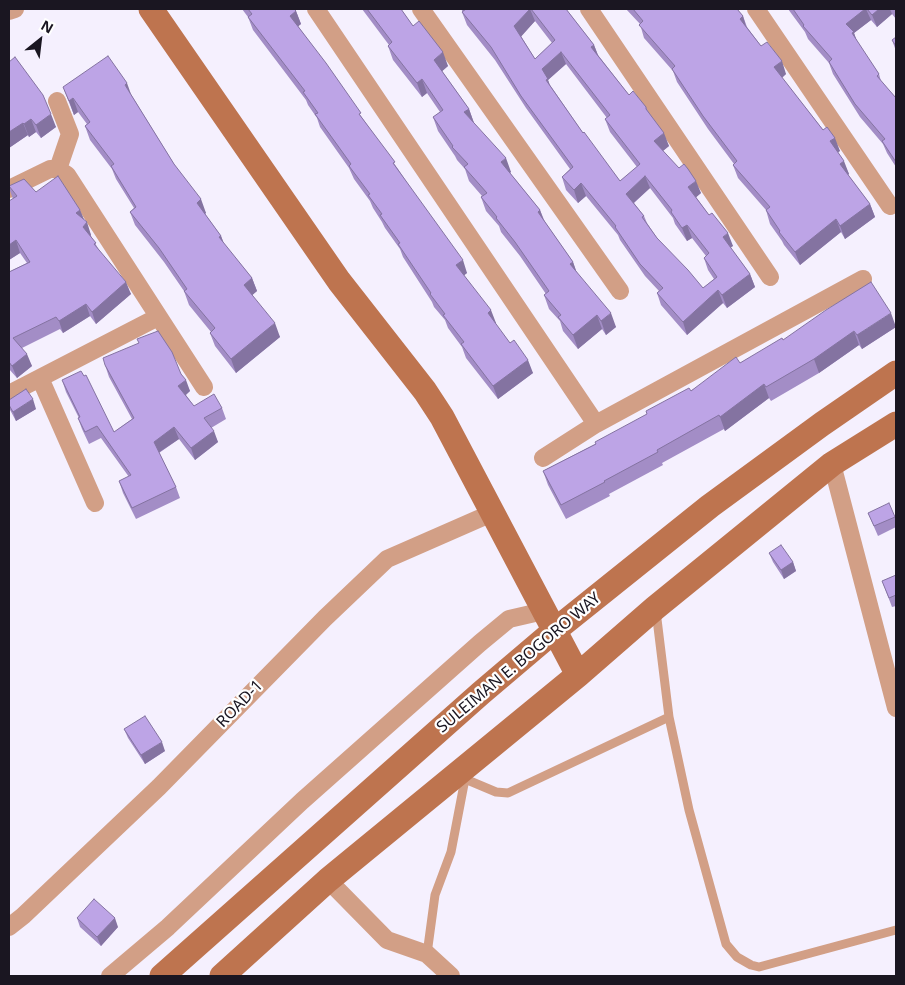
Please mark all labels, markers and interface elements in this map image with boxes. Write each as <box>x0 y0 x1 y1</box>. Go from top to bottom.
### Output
north arrow <box>15 15 65 65</box>
text: N <box>38 15 57 38</box>
street label: SULEIMAN E. BOGORO WAY <box>433 589 605 737</box>
street label: ROAD-1 <box>213 676 267 732</box>

